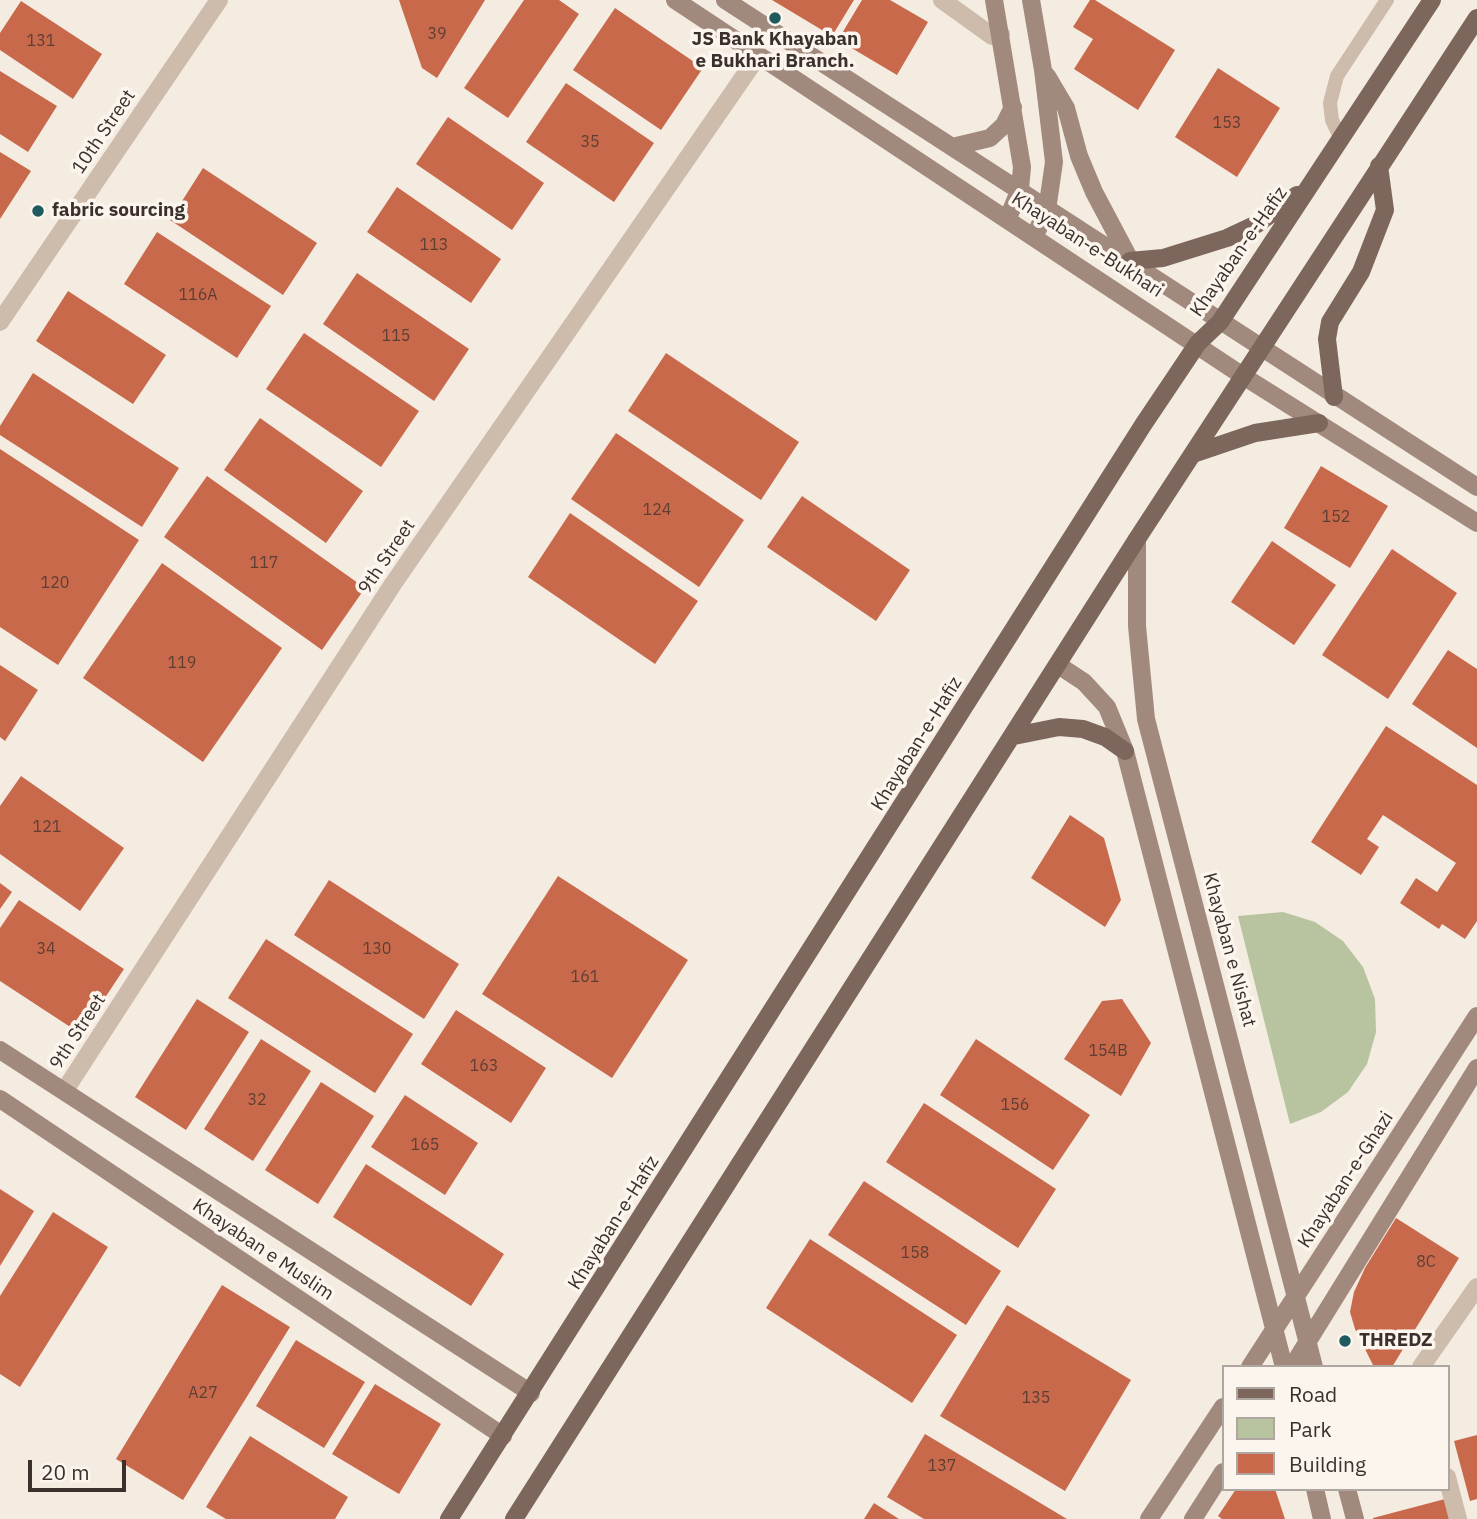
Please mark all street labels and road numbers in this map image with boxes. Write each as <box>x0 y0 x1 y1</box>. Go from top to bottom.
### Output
street label: 10th Street <box>67 85 141 179</box>
street label: Khayaban-e-Hafiz <box>1186 183 1292 321</box>
street label: Khayaban-e-Bukhari <box>1007 187 1167 303</box>
street label: 9th Street <box>354 515 420 599</box>
street label: Khayaban-e-Hafiz <box>867 673 967 815</box>
street label: Khayaban e Nishat <box>1197 870 1261 1030</box>
street label: 9th Street <box>45 990 111 1074</box>
street label: Khayaban-e-Ghazi <box>1293 1107 1399 1253</box>
street label: Khayaban-e-Hafiz <box>564 1152 664 1294</box>
street label: Khayaban e Muslim <box>188 1194 338 1306</box>

